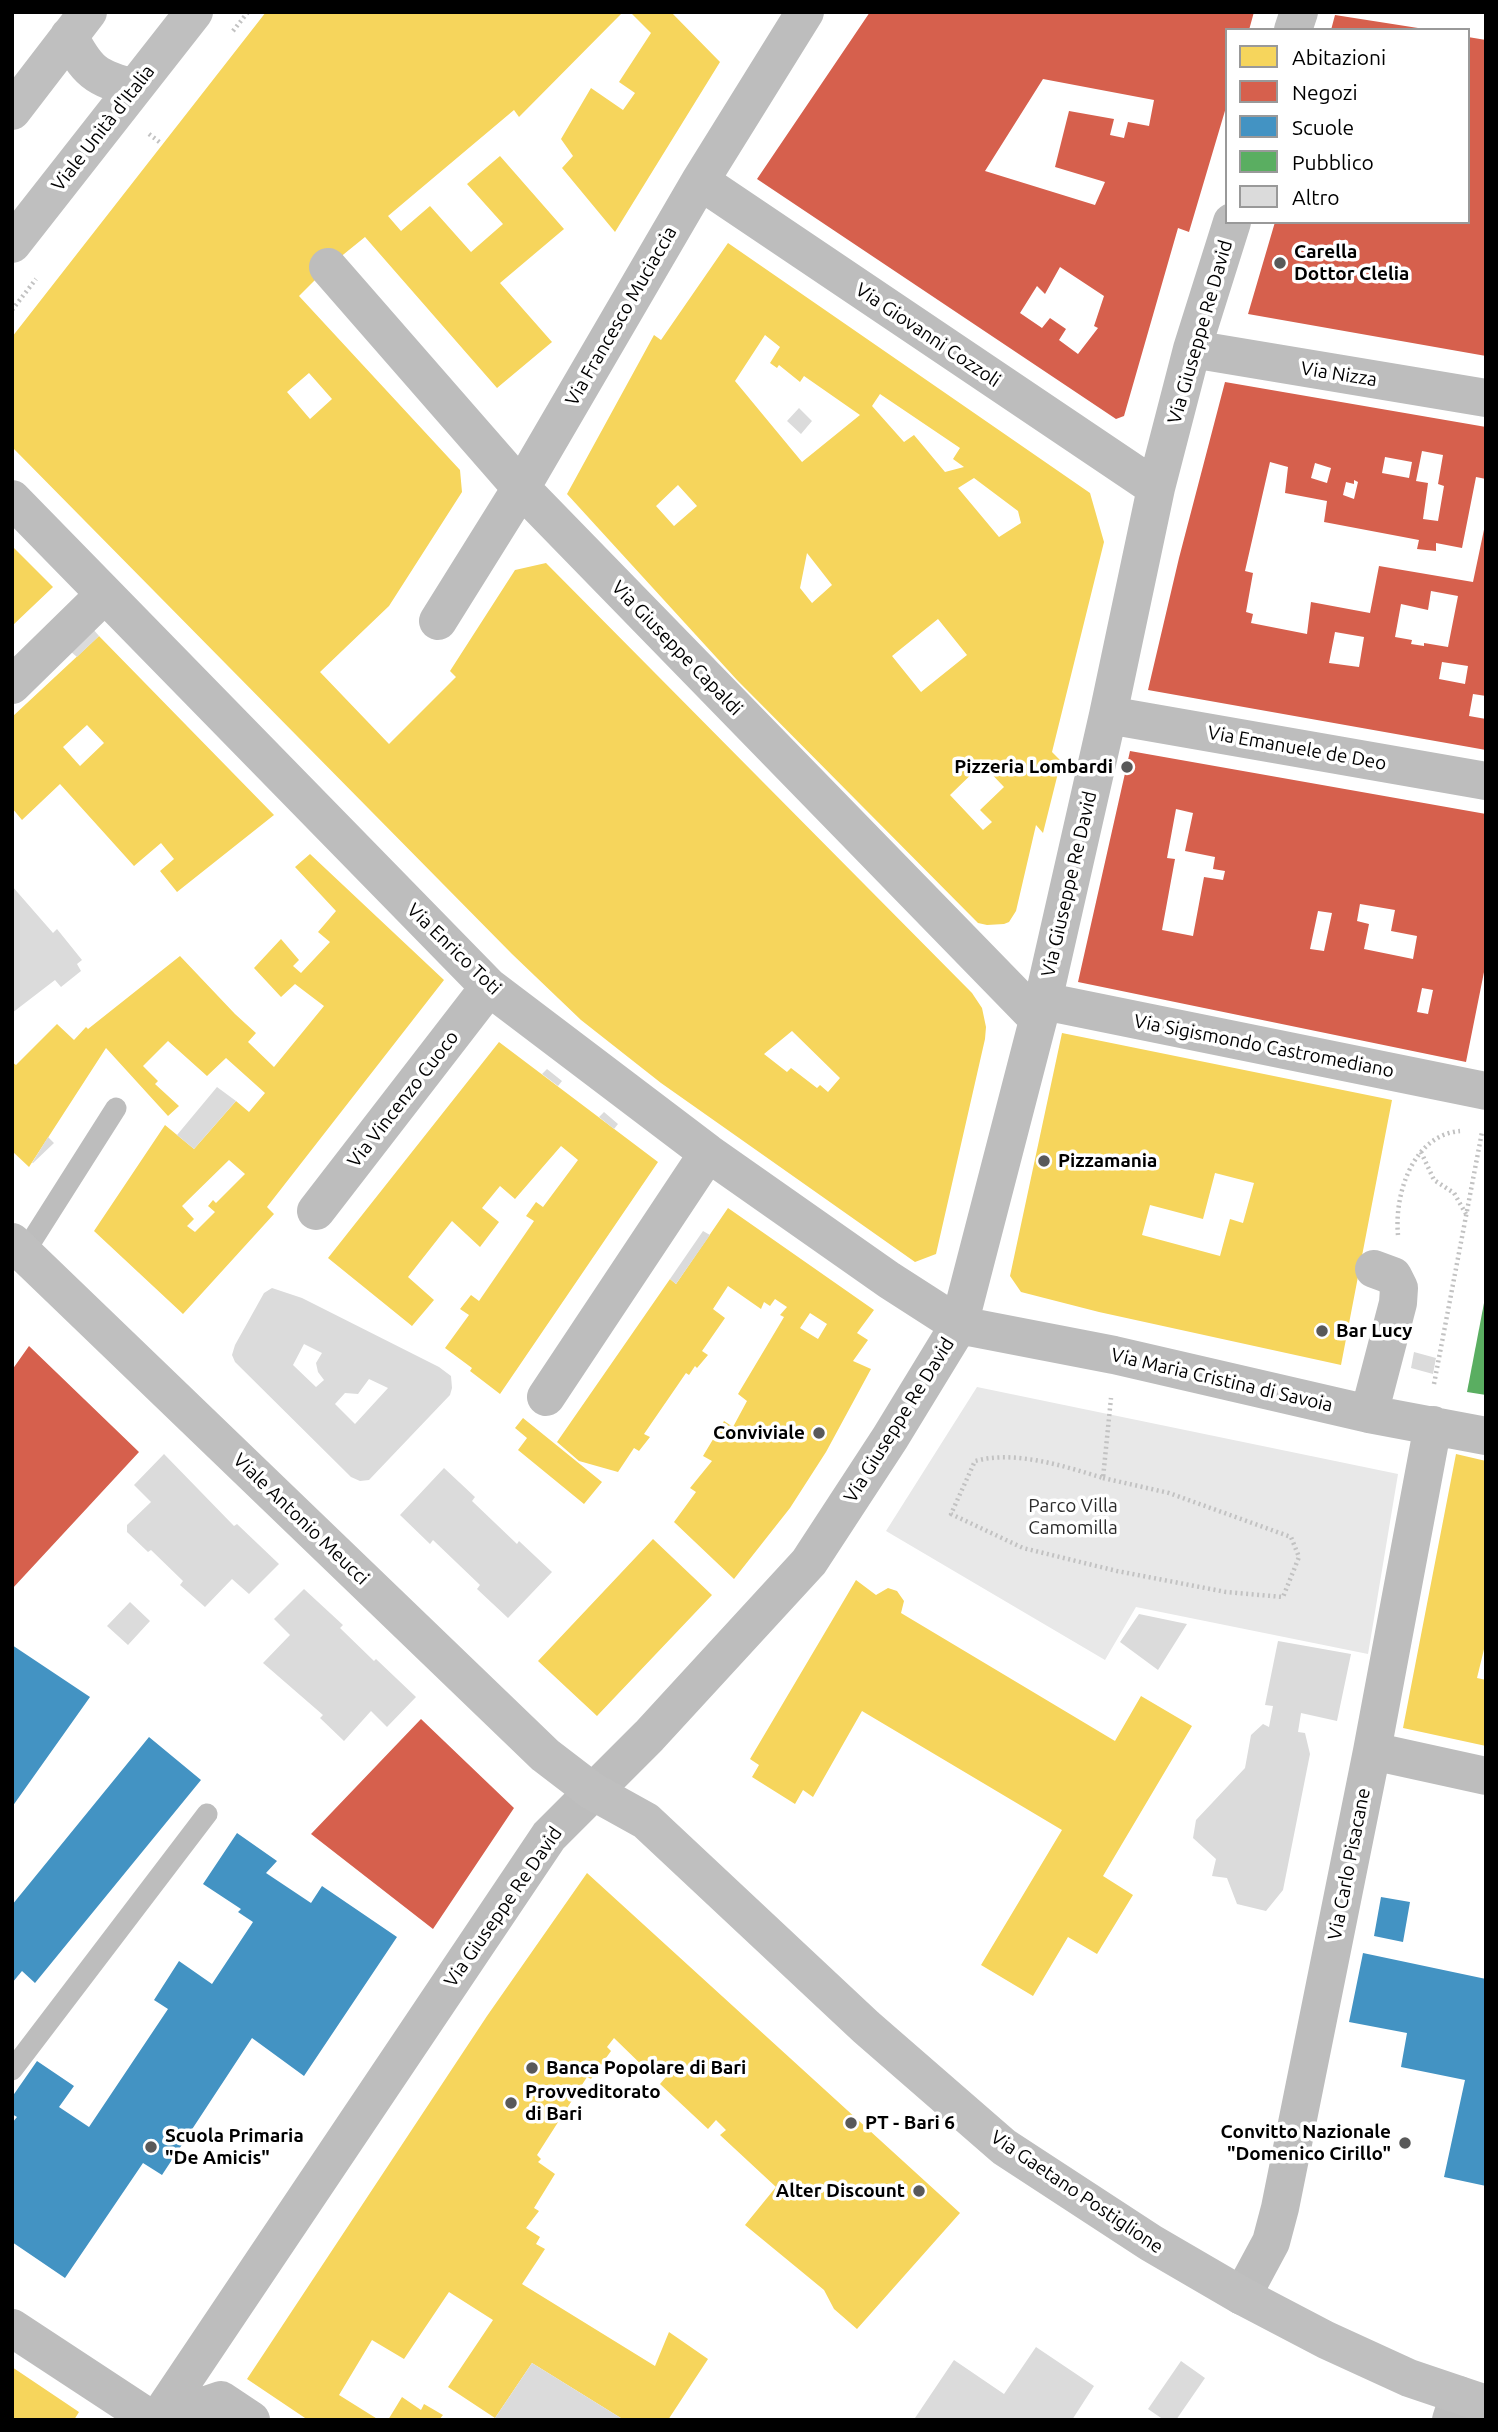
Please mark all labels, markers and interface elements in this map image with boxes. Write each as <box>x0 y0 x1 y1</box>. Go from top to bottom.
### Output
legend <box>1225 28 1470 224</box>
text: Abitazioni <box>1292 45 1386 69</box>
street label: Viale Unità d'Italia <box>47 60 159 196</box>
text: Negozi <box>1292 80 1358 104</box>
text: Scuole <box>1292 115 1354 139</box>
text: Pubblico <box>1292 150 1374 174</box>
text: Altro <box>1292 185 1340 209</box>
street label: Via Francesco Muciaccia <box>560 222 682 410</box>
street label: Via Giuseppe Re David <box>1163 238 1237 426</box>
place label: Carella Dottor Clelia <box>1294 241 1409 285</box>
marker: Carella Dottor Clelia <box>1272 255 1288 271</box>
street label: Via Giovanni Cozzoli <box>851 278 1005 392</box>
street label: Via Nizza <box>1299 357 1379 391</box>
street label: Via Giuseppe Capaldi <box>607 576 747 720</box>
street label: Via Emanuele de Deo <box>1206 721 1388 775</box>
place label: Pizzeria Lombardi <box>954 756 1113 778</box>
marker: Pizzeria Lombardi <box>1119 759 1135 775</box>
street label: Via Giuseppe Re David <box>1037 789 1101 979</box>
street label: Via Enrico Toti <box>402 898 506 1000</box>
street label: Via Sigismondo Castromediano <box>1132 1010 1396 1082</box>
street label: Via Vincenzo Cuoco <box>343 1026 463 1172</box>
place label: Pizzamania <box>1058 1150 1157 1172</box>
marker: Pizzamania <box>1036 1153 1052 1169</box>
place label: Bar Lucy <box>1336 1320 1412 1342</box>
marker: Bar Lucy <box>1314 1323 1330 1339</box>
street label: Via Giuseppe Re David <box>839 1333 959 1507</box>
street label: Via Maria Cristina di Savoia <box>1109 1343 1335 1417</box>
place label: Conviviale <box>713 1422 805 1444</box>
marker: Conviviale <box>811 1425 827 1441</box>
street label: Viale Antonio Meucci <box>228 1448 374 1590</box>
park label: Parco Villa Camomilla <box>1028 1495 1118 1539</box>
street label: Via Carlo Pisacane <box>1323 1786 1375 1942</box>
street label: Via Giuseppe Re David <box>439 1823 567 1991</box>
place label: Banca Popolare di Bari <box>546 2057 746 2079</box>
marker: Banca Popolare di Bari <box>524 2060 540 2076</box>
place label: Provveditorato di Bari <box>525 2081 661 2125</box>
marker: Provveditorato di Bari <box>503 2095 519 2111</box>
place label: PT - Bari 6 <box>865 2112 955 2134</box>
marker: PT - Bari 6 <box>843 2115 859 2131</box>
place label: Convitto Nazionale "Domenico Cirillo" <box>1221 2121 1391 2165</box>
place label: Scuola Primaria "De Amicis" <box>165 2125 304 2169</box>
street label: Via Gaetano Postiglione <box>986 2126 1168 2258</box>
marker: Convitto Nazionale "Domenico Cirillo" <box>1397 2135 1413 2151</box>
marker: Scuola Primaria "De Amicis" <box>143 2139 159 2155</box>
place label: Alter Discount <box>776 2180 905 2202</box>
marker: Alter Discount <box>911 2183 927 2199</box>

